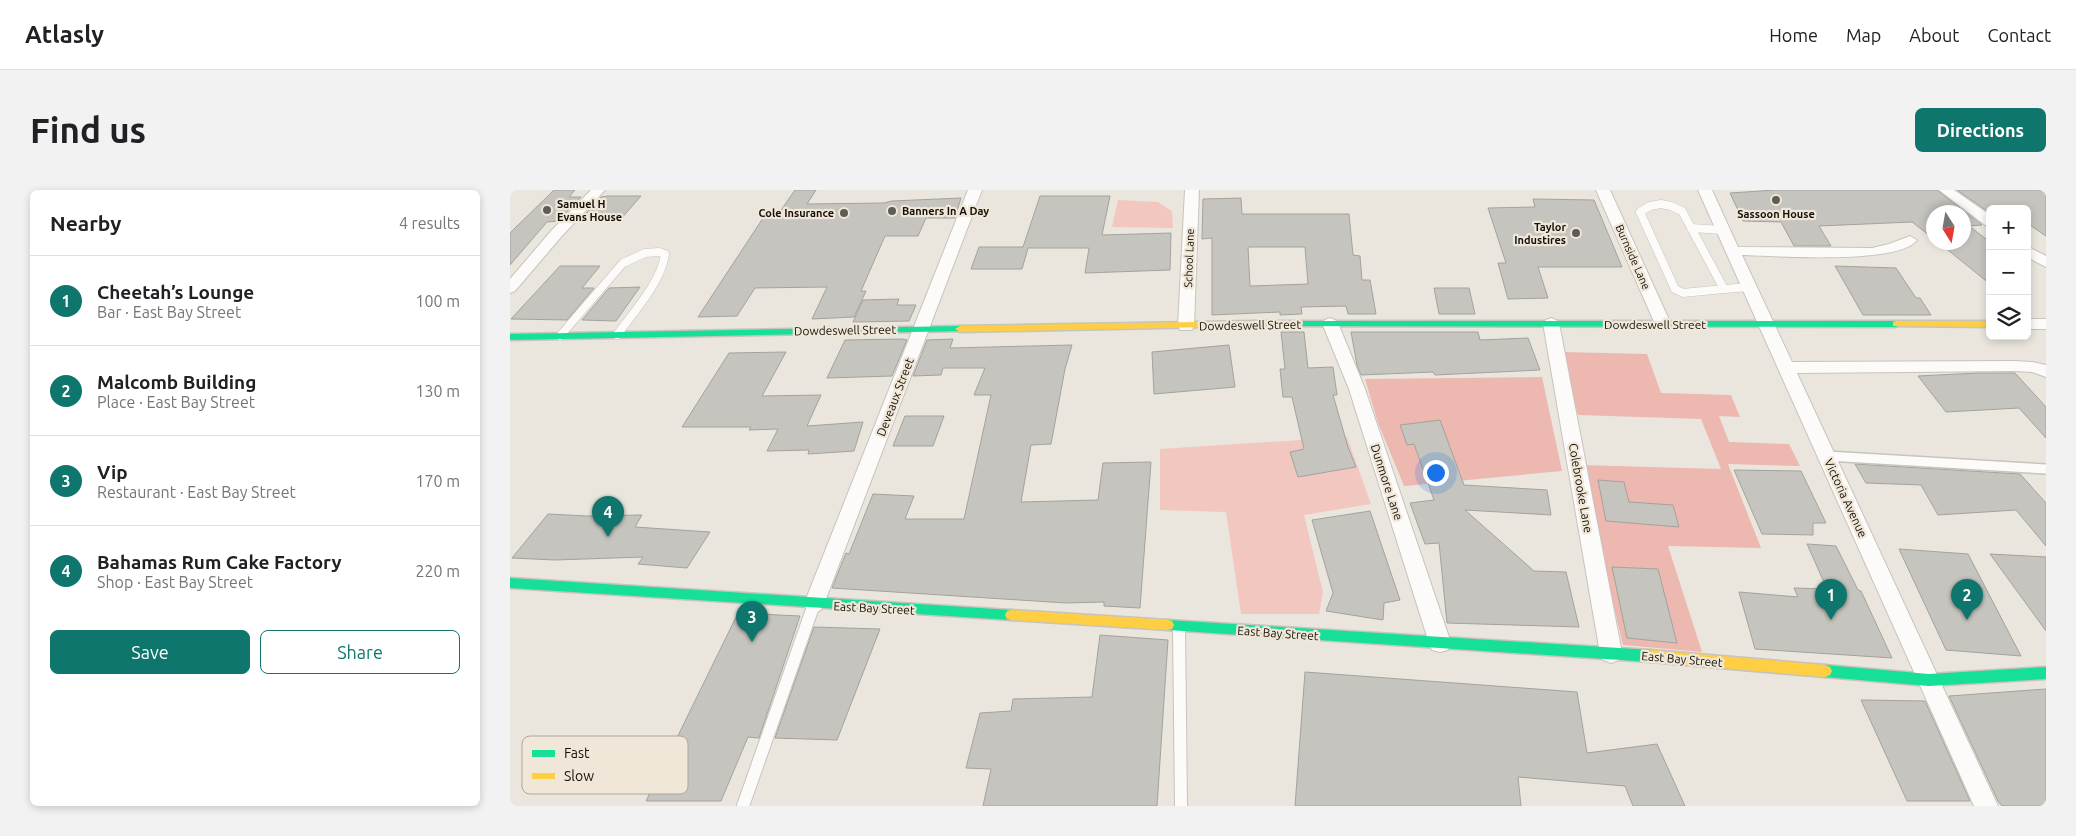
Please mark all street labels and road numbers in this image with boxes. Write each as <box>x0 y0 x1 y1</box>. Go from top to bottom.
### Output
street label: Burnside Lane <box>1613 223 1653 291</box>
street label: School Lane <box>1182 228 1196 288</box>
street label: Dowdeswell Street <box>1199 318 1301 332</box>
street label: Dowdeswell Street <box>1604 318 1706 331</box>
street label: Dowdeswell Street <box>794 323 896 337</box>
street label: Deveaux Street <box>874 356 916 438</box>
street label: Dunmore Lane <box>1369 442 1405 522</box>
street label: Colebrooke Lane <box>1567 442 1595 534</box>
street label: Victoria Avenue <box>1822 457 1870 539</box>
street label: East Bay Street <box>833 599 915 617</box>
street label: East Bay Street <box>1237 624 1319 642</box>
street label: East Bay Street <box>1641 649 1723 669</box>

